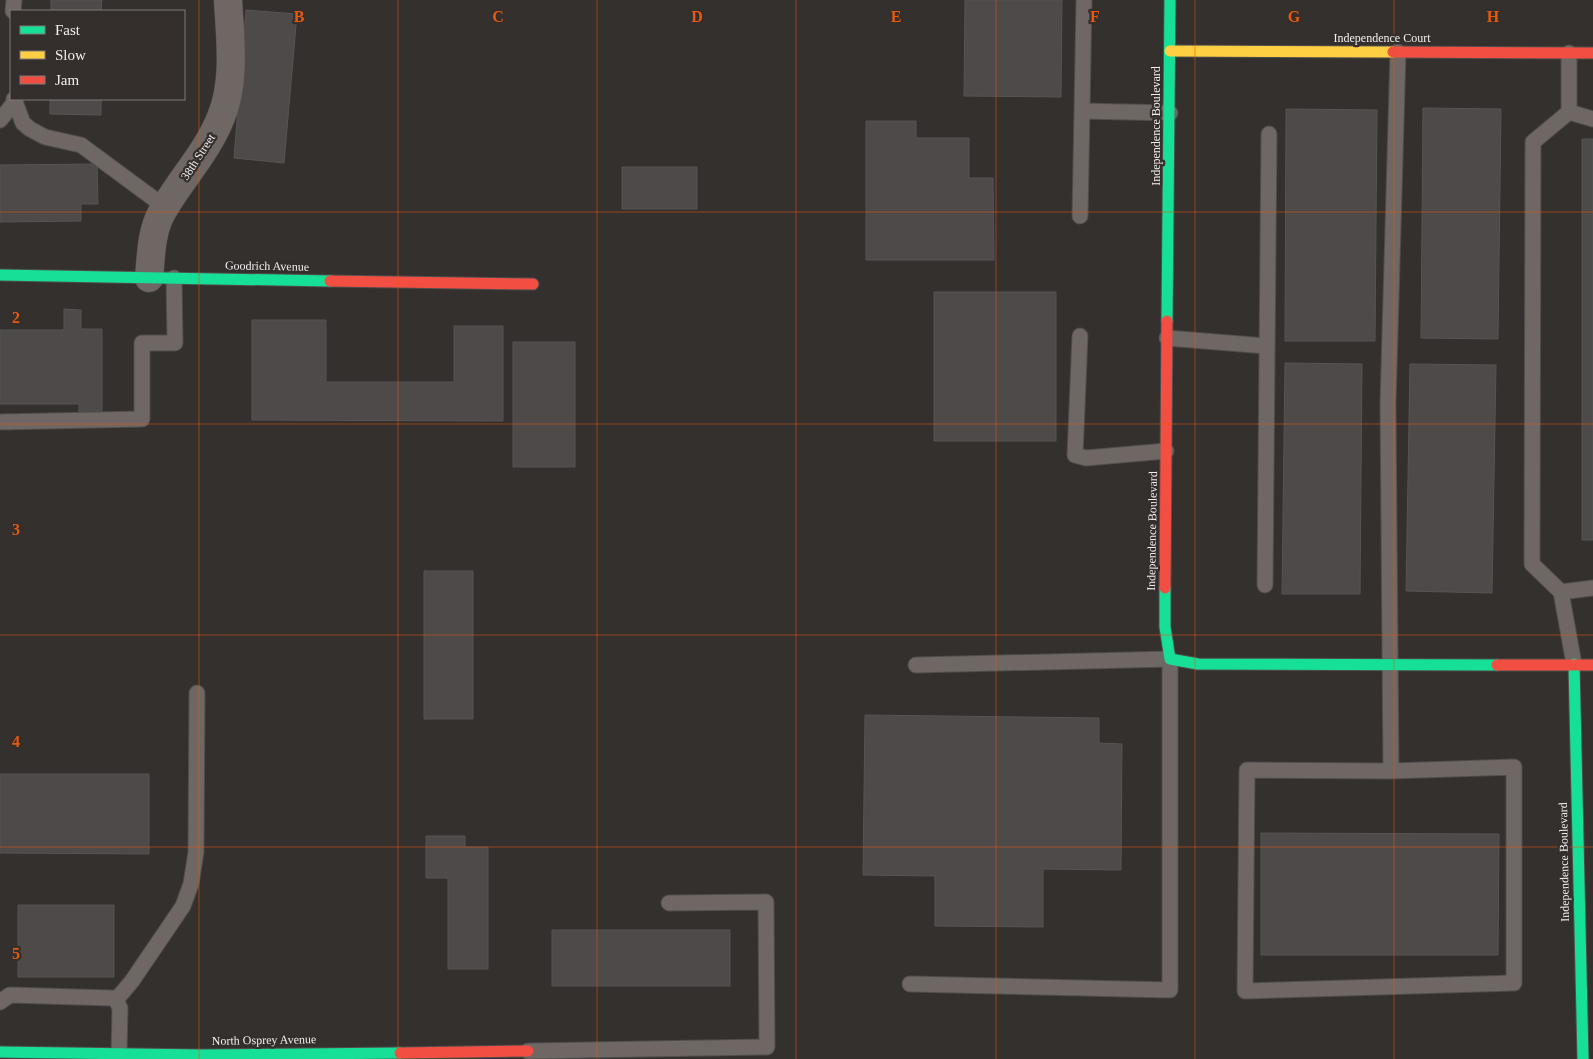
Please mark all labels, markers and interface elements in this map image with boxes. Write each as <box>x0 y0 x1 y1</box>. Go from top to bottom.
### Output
text: B <box>294 8 305 25</box>
text: C <box>492 8 504 25</box>
text: D <box>691 8 703 25</box>
text: E <box>891 8 901 25</box>
text: F <box>1090 8 1100 25</box>
text: G <box>1288 8 1301 25</box>
text: H <box>1487 8 1500 25</box>
legend <box>10 10 185 100</box>
text: Fast <box>55 22 81 38</box>
street label: Independence Court <box>1334 31 1431 45</box>
text: Slow <box>55 47 86 63</box>
street label: Independence Boulevard <box>1149 66 1163 186</box>
text: Jam <box>55 72 79 88</box>
street label: 38th Street <box>178 131 218 183</box>
street label: Goodrich Avenue <box>225 258 309 274</box>
text: 2 <box>12 309 20 326</box>
street label: Independence Boulevard <box>1144 471 1160 591</box>
text: 3 <box>12 521 20 538</box>
text: 4 <box>12 733 20 750</box>
street label: Independence Boulevard <box>1556 802 1572 922</box>
text: 5 <box>12 945 20 962</box>
street label: North Osprey Avenue <box>212 1032 316 1048</box>

